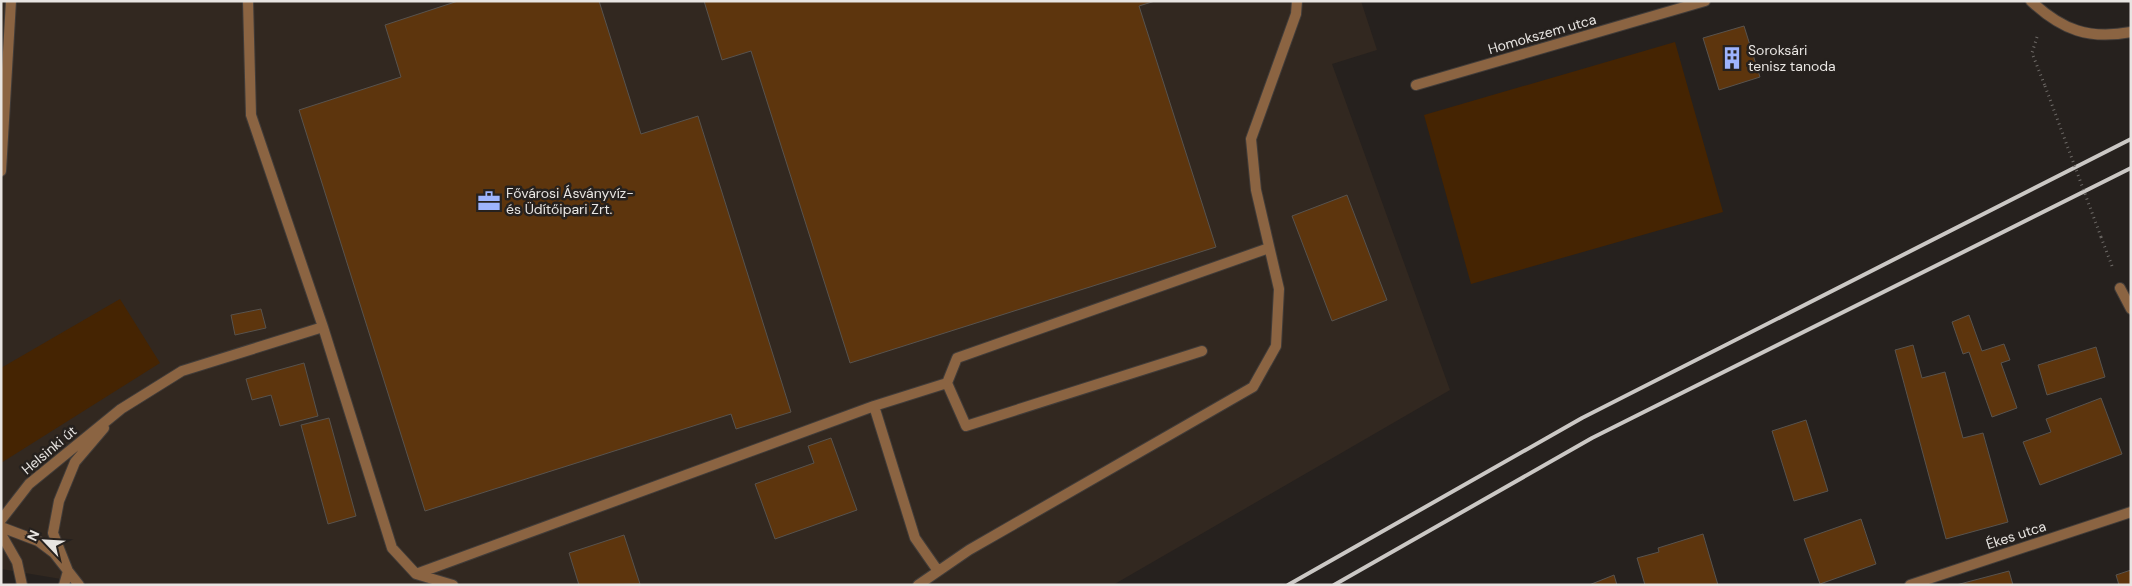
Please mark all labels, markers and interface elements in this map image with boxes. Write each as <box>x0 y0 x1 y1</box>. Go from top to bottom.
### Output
street label: Homokszem utca <box>1486 10 1598 58</box>
place label: Soroksári tenisz tanoda <box>1748 41 1836 75</box>
building icon: Soroksári tenisz tanoda <box>1719 45 1745 71</box>
place label: Fővárosi Ásványvíz- és Üdítőipari Zrt. <box>506 184 634 218</box>
office icon: Fővárosi Ásványvíz- és Üdítőipari Zrt. <box>476 188 502 214</box>
street label: Helsinki út <box>18 422 80 478</box>
north arrow <box>20 516 70 566</box>
street label: Ékes utca <box>1984 517 2048 553</box>
text: N <box>23 527 44 544</box>

